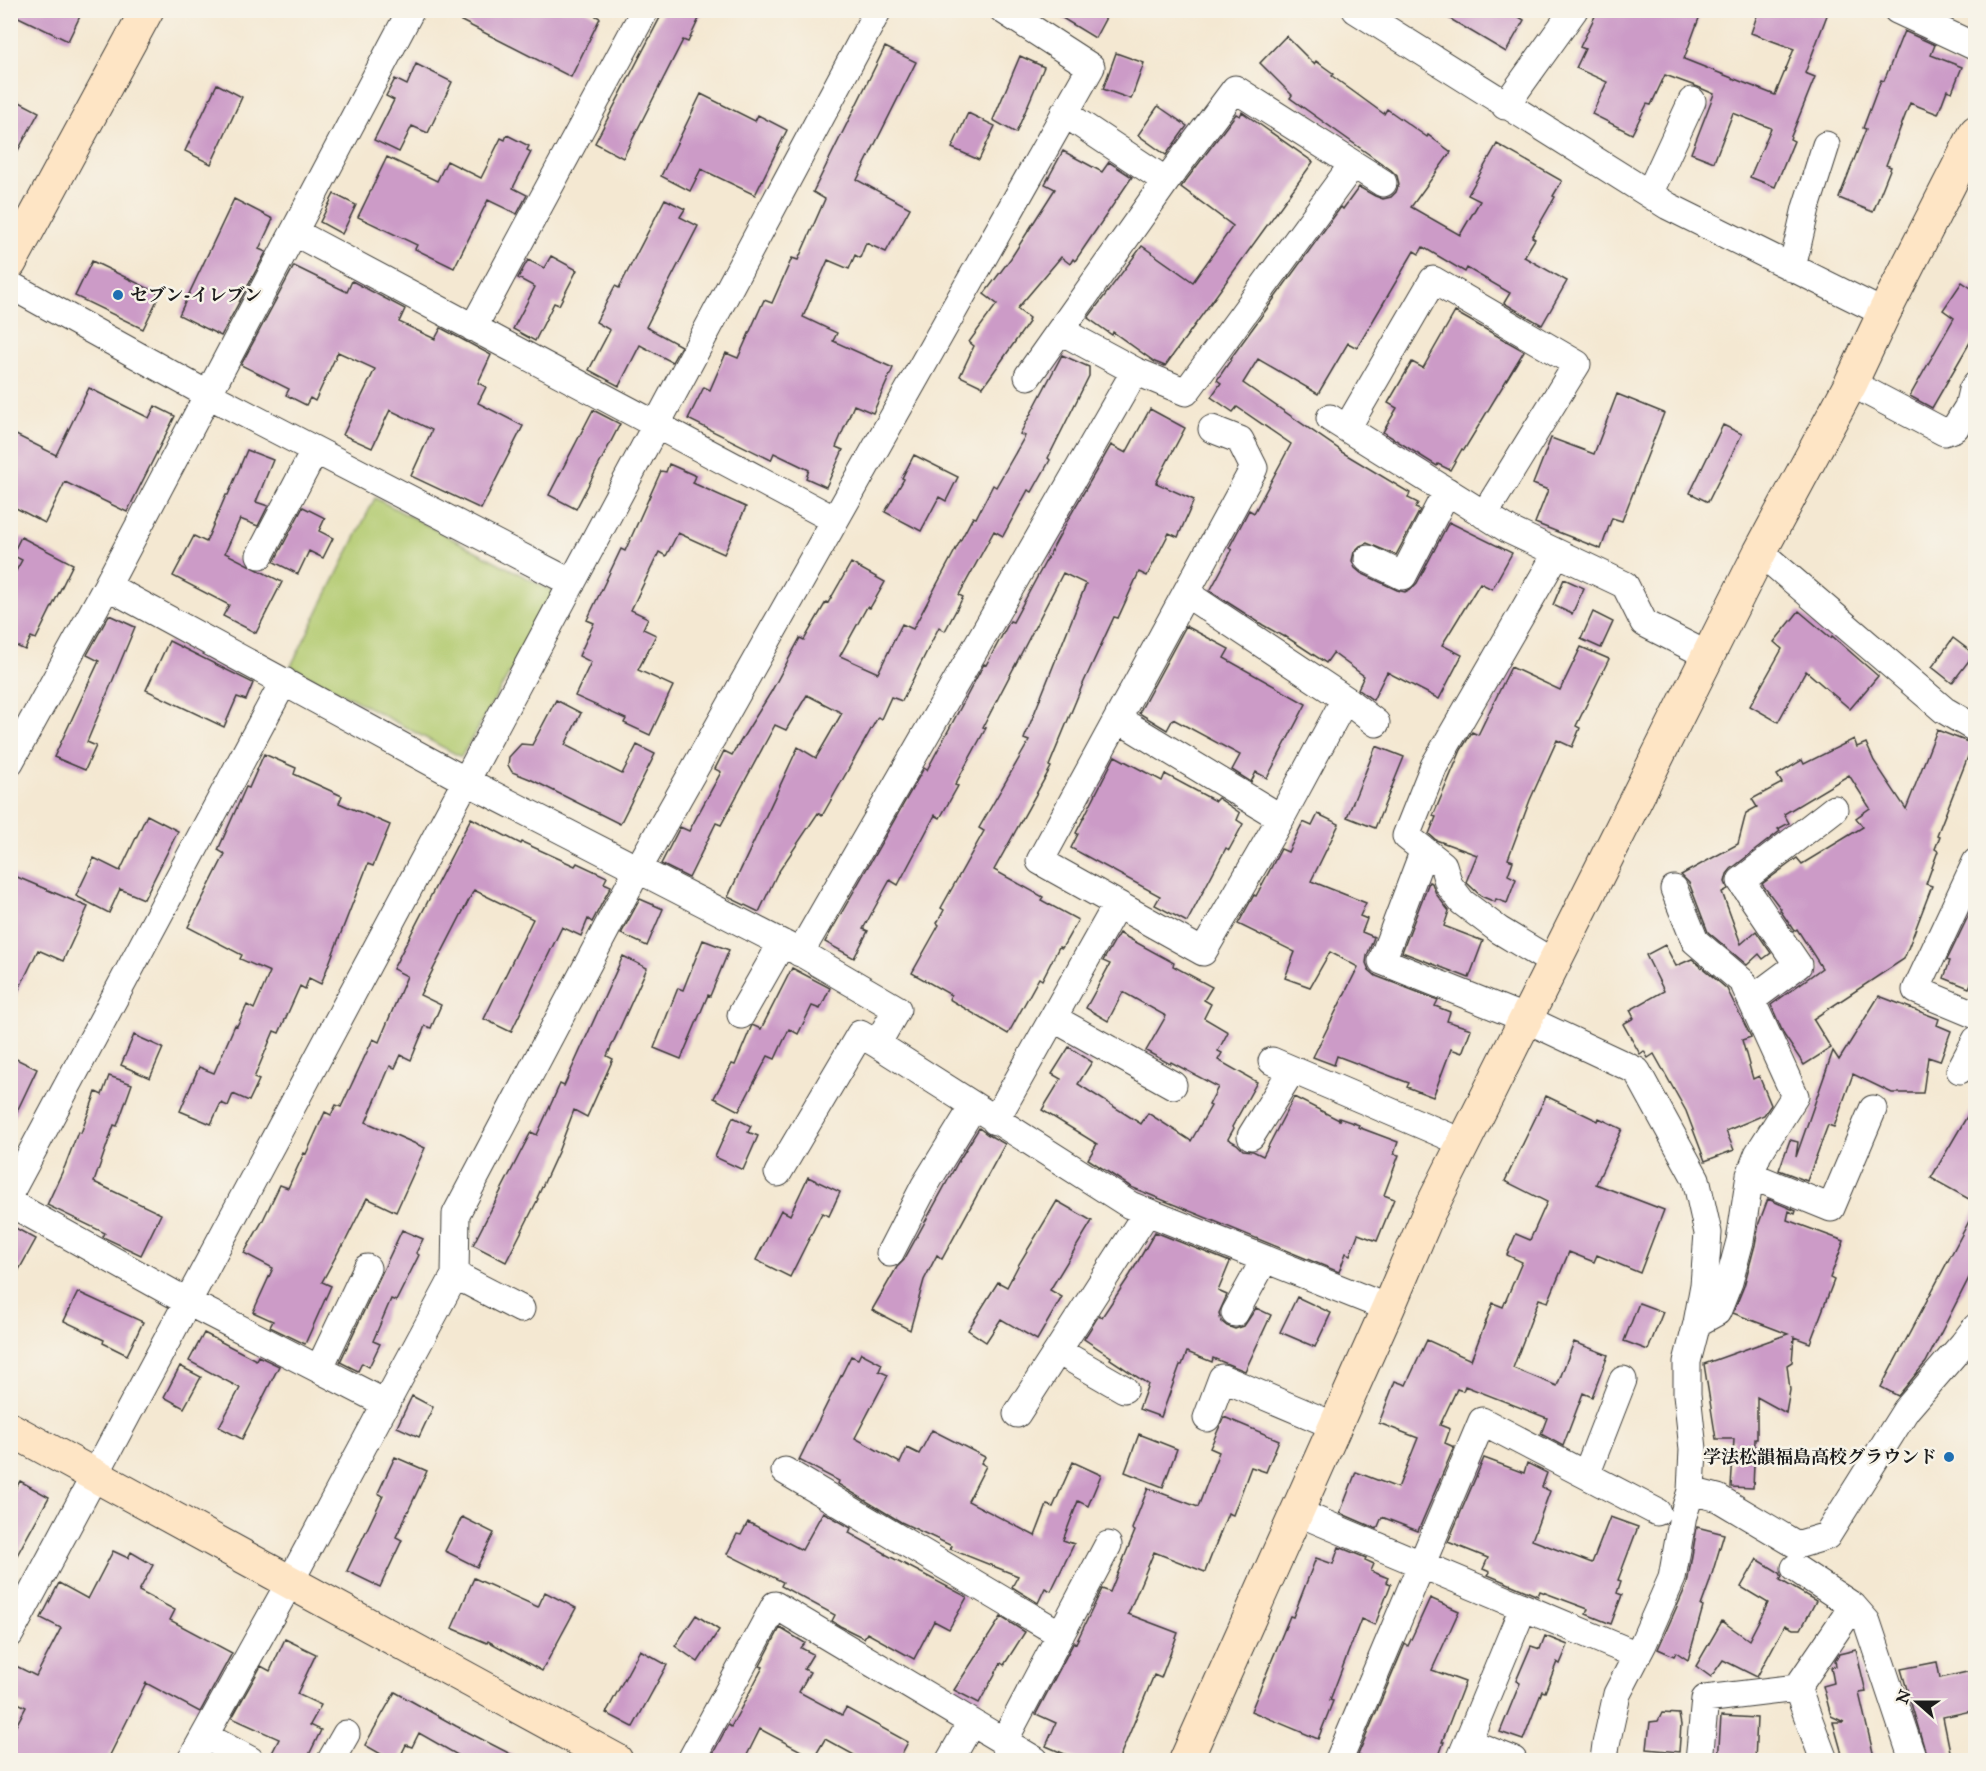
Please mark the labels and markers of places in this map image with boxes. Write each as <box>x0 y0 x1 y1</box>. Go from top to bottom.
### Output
place label: セブン-イレブン <box>130 284 262 306</box>
marker: セブン-イレブン <box>111 288 125 302</box>
place label: 学法松韻福島高校グラウンド <box>1703 1446 1937 1468</box>
marker: 学法松韻福島高校グラウンド <box>1942 1450 1956 1464</box>

